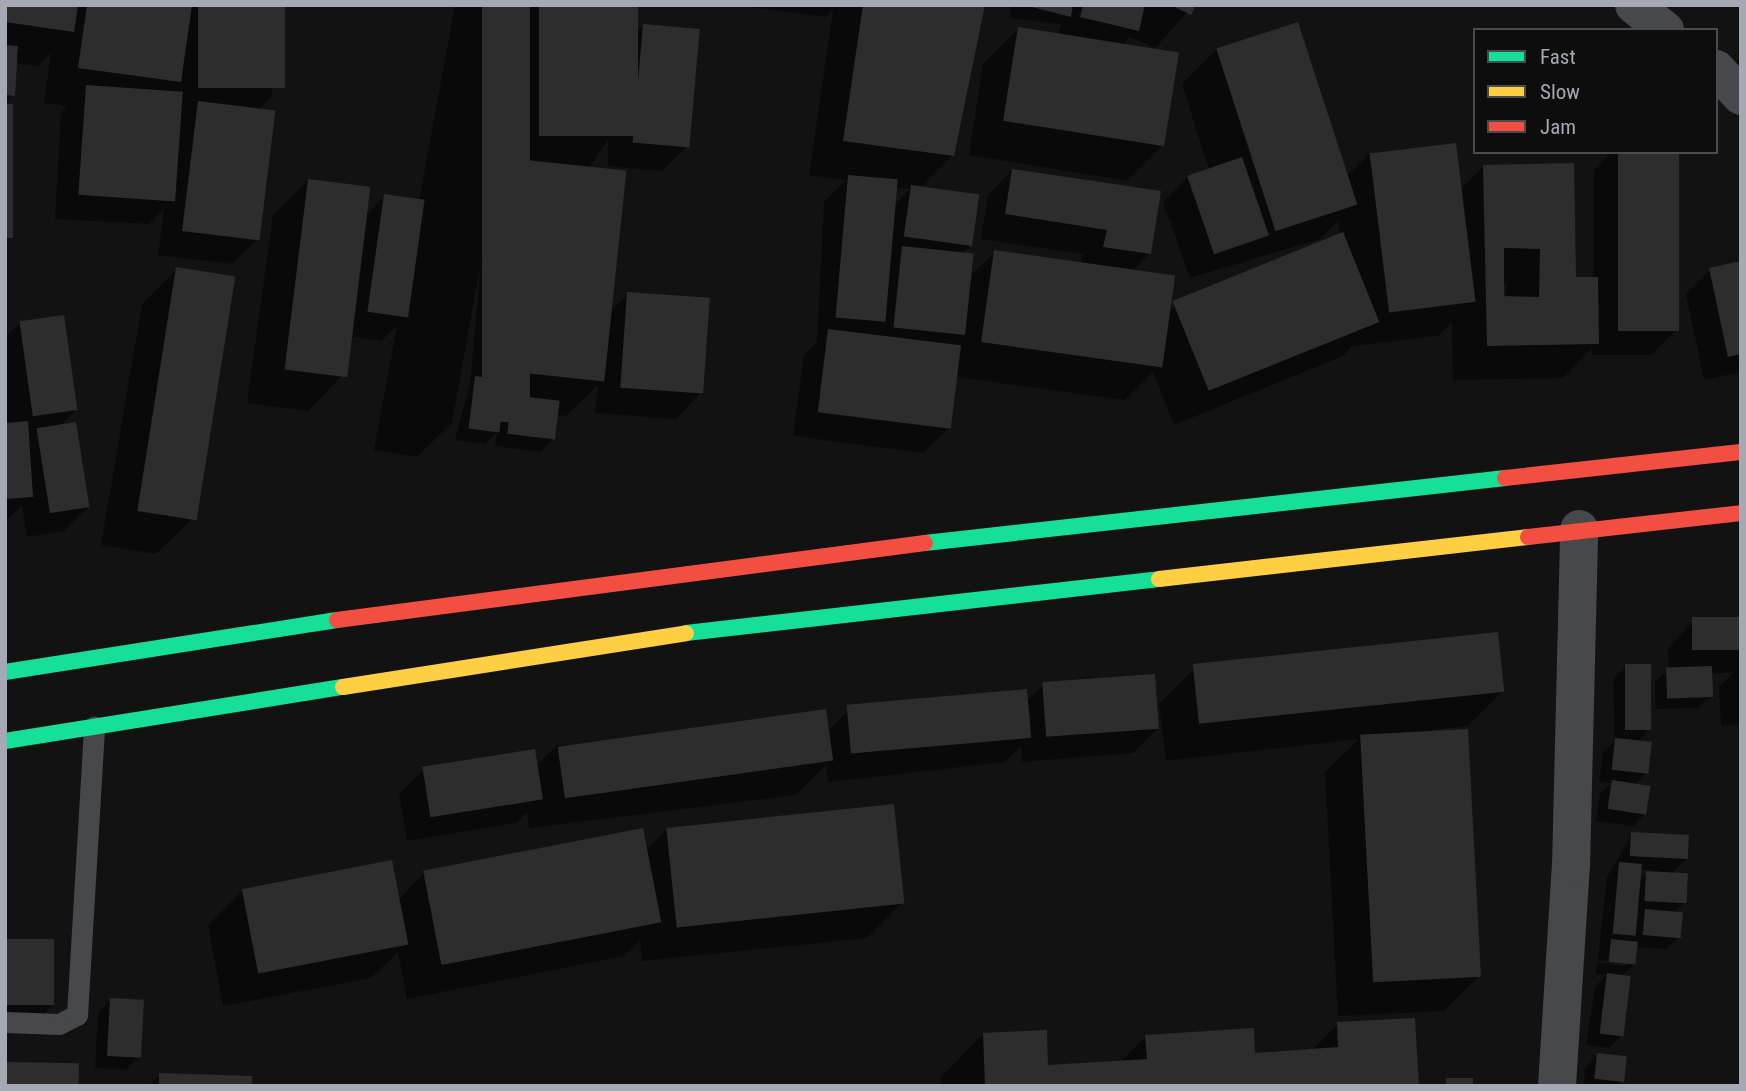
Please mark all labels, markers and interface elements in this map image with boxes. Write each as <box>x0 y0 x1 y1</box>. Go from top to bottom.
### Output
legend <box>1473 28 1718 154</box>
text: Fast <box>1540 45 1576 69</box>
text: Slow <box>1540 80 1580 104</box>
text: Jam <box>1540 115 1576 139</box>

